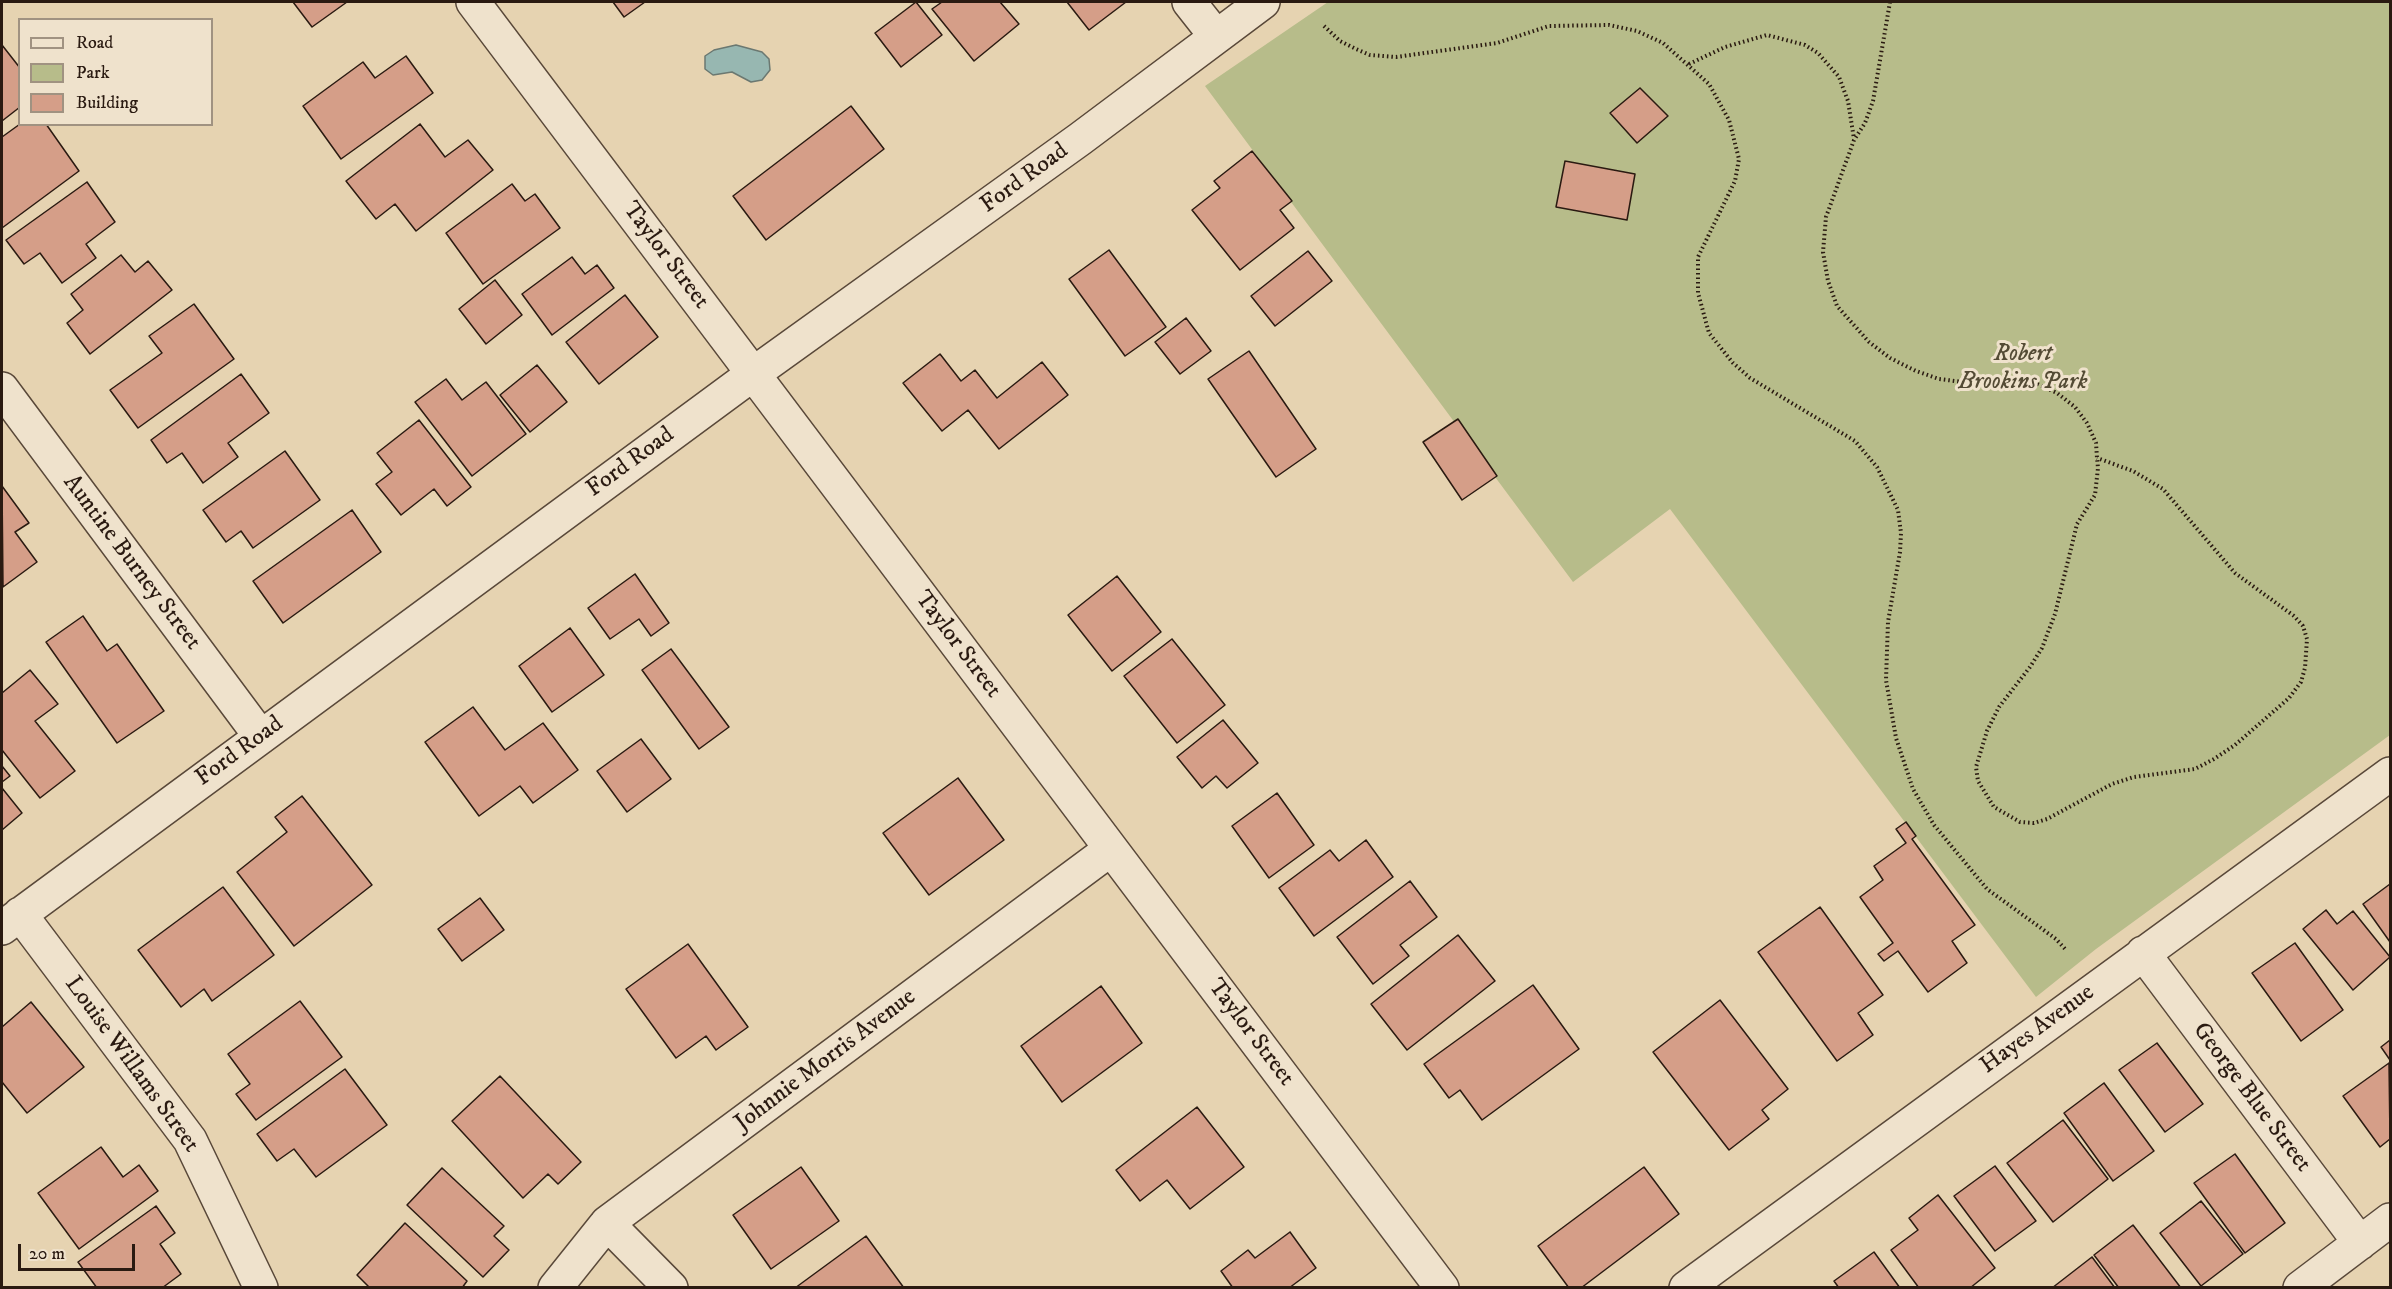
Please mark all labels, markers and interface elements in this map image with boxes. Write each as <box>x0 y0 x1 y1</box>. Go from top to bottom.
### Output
legend <box>18 18 213 126</box>
text: Road <box>76 32 113 54</box>
text: Park <box>76 62 110 84</box>
text: Building <box>76 92 138 114</box>
street label: Ford Road <box>976 138 1074 220</box>
street label: Taylor Street <box>615 197 715 315</box>
park label: Robert Brookins Park <box>1959 341 2087 397</box>
street label: Ford Road <box>582 422 680 504</box>
street label: Auntine Burney Street <box>56 470 206 656</box>
street label: Taylor Street <box>907 586 1007 704</box>
street label: Ford Road <box>191 711 289 793</box>
street label: Louise Willams Street <box>57 971 205 1159</box>
street label: Taylor Street <box>1200 974 1300 1092</box>
street label: Hayes Avenue <box>1975 979 2101 1081</box>
street label: Johnnie Morris Avenue <box>730 984 922 1138</box>
street label: George Blue Street <box>2185 1018 2317 1178</box>
scale bar <box>21 1232 138 1270</box>
text: 20 m <box>29 1243 65 1265</box>

